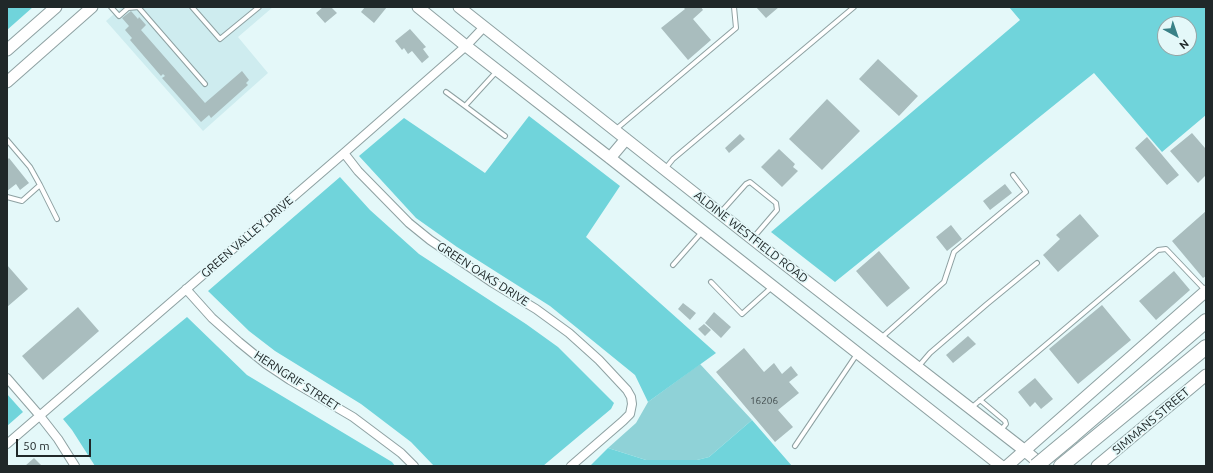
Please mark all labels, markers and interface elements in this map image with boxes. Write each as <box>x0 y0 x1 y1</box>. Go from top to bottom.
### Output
north arrow <box>1157 16 1197 56</box>
text: N <box>1177 37 1191 52</box>
street label: ALDINE WESTFIELD ROAD <box>691 188 811 286</box>
street label: GREEN VALLEY DRIVE <box>198 193 296 281</box>
street label: GREEN OAKS DRIVE <box>434 239 532 309</box>
street label: HERNGRIF STREET <box>251 348 343 414</box>
street label: SIMMANS STREET <box>1110 385 1192 457</box>
house number: 16206 <box>750 395 778 407</box>
scale bar <box>18 431 93 457</box>
text: 50 m <box>23 439 50 452</box>

